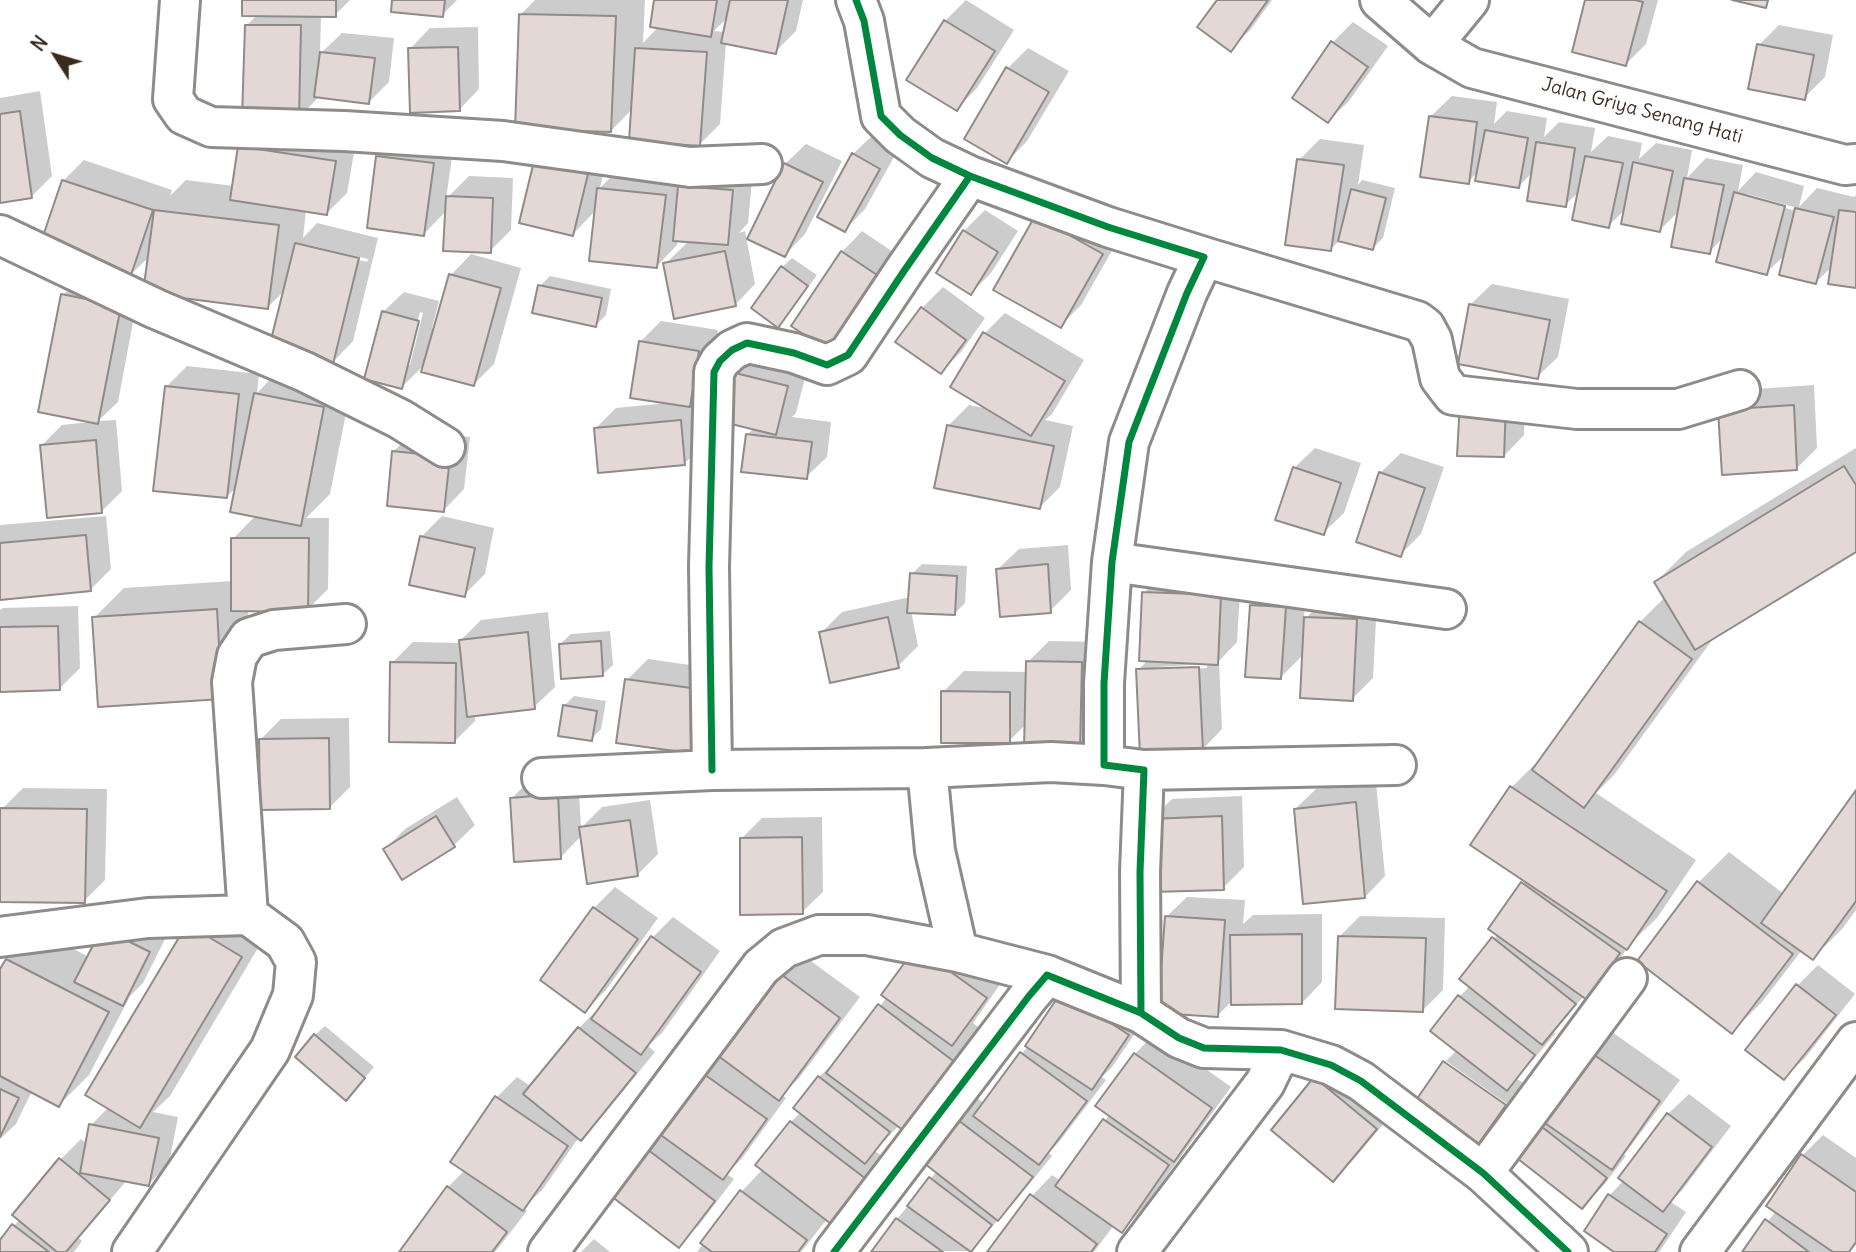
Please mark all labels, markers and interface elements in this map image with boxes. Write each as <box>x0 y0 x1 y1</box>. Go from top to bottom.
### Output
north arrow <box>21 21 91 91</box>
text: N <box>26 31 53 56</box>
street label: Jalan Griya Senang Hati <box>1539 73 1745 149</box>

